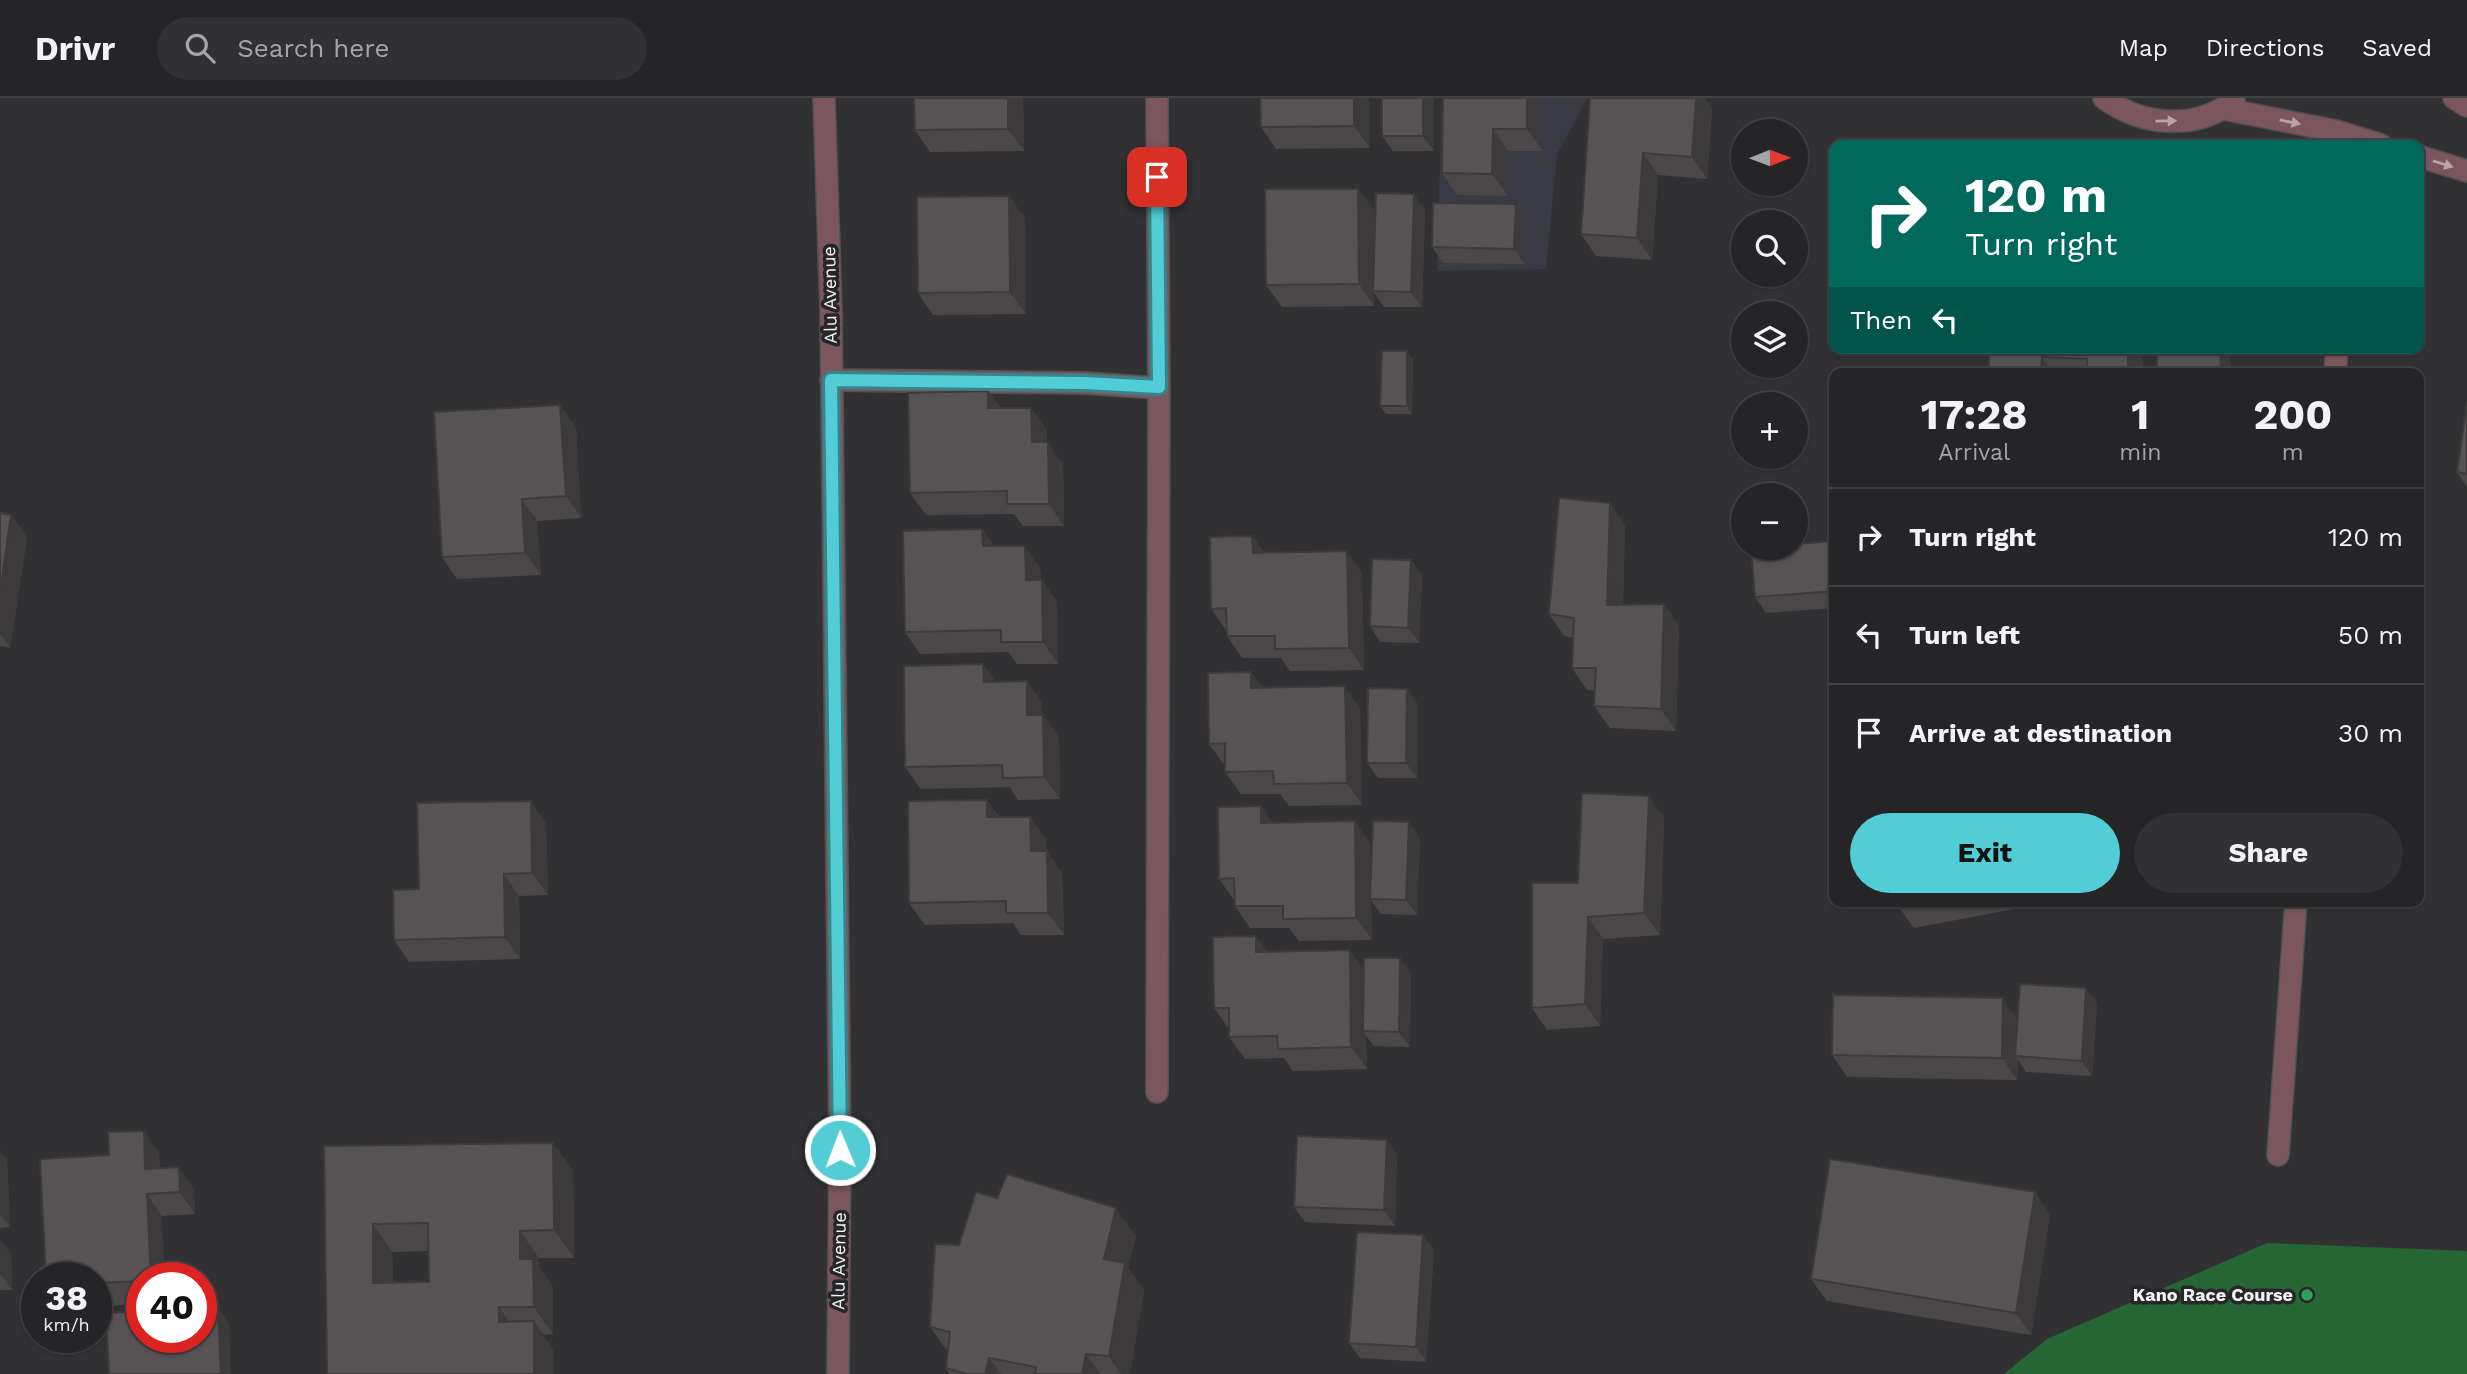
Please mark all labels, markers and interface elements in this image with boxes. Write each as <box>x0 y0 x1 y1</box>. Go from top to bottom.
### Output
search box <box>157 17 647 80</box>
text: Drivr <box>35 29 115 68</box>
icon: search <box>181 29 219 67</box>
text: Search here <box>237 33 390 63</box>
text: Map <box>2119 34 2168 62</box>
text: Directions <box>2206 34 2324 62</box>
text: Saved <box>2362 34 2432 62</box>
one-way arrow <box>2155 115 2177 127</box>
one-way arrow <box>2279 117 2301 128</box>
north arrow <box>1731 119 1808 196</box>
map controls <box>1731 119 1808 560</box>
pin <box>1127 147 1187 207</box>
icon: arrive <box>1138 158 1176 196</box>
one-way arrow <box>2432 159 2453 169</box>
text: 120 m <box>1965 166 2107 224</box>
icon: right <box>1850 168 1941 259</box>
button: search <box>1731 210 1808 287</box>
text: Turn right <box>1965 225 2117 263</box>
street label: Alu Avenue <box>818 246 841 344</box>
button: layers <box>1731 301 1808 378</box>
icon: left <box>1926 301 1964 339</box>
text: Then <box>1850 305 1912 335</box>
text: 17:28 <box>1921 390 2028 439</box>
text: 1 <box>2131 390 2149 439</box>
text: 200 <box>2253 390 2332 439</box>
button: + <box>1731 392 1808 469</box>
text: Arrival <box>1938 439 2010 466</box>
text: min <box>2119 439 2162 466</box>
text: m <box>2282 439 2304 466</box>
button: − <box>1731 483 1808 560</box>
icon: right <box>1850 518 1888 556</box>
text: Turn right <box>1909 522 2036 552</box>
text: 120 m <box>2328 522 2403 552</box>
icon: left <box>1850 616 1888 654</box>
text: Turn left <box>1909 620 2020 650</box>
text: 50 m <box>2338 620 2403 650</box>
icon: arrive <box>1850 714 1888 752</box>
text: Arrive at destination <box>1909 718 2172 748</box>
text: 30 m <box>2338 718 2403 748</box>
button: Exit <box>1850 813 2120 893</box>
button: Share <box>2134 813 2403 893</box>
position arrow <box>803 1113 877 1187</box>
street label: Alu Avenue <box>827 1212 850 1310</box>
speed limit sign: 40 <box>126 1262 217 1353</box>
text: 38 <box>45 1277 88 1319</box>
place label: Kano Race Course <box>2133 1284 2293 1305</box>
marker: Kano Race Course <box>2299 1287 2315 1303</box>
text: km/h <box>43 1314 90 1335</box>

